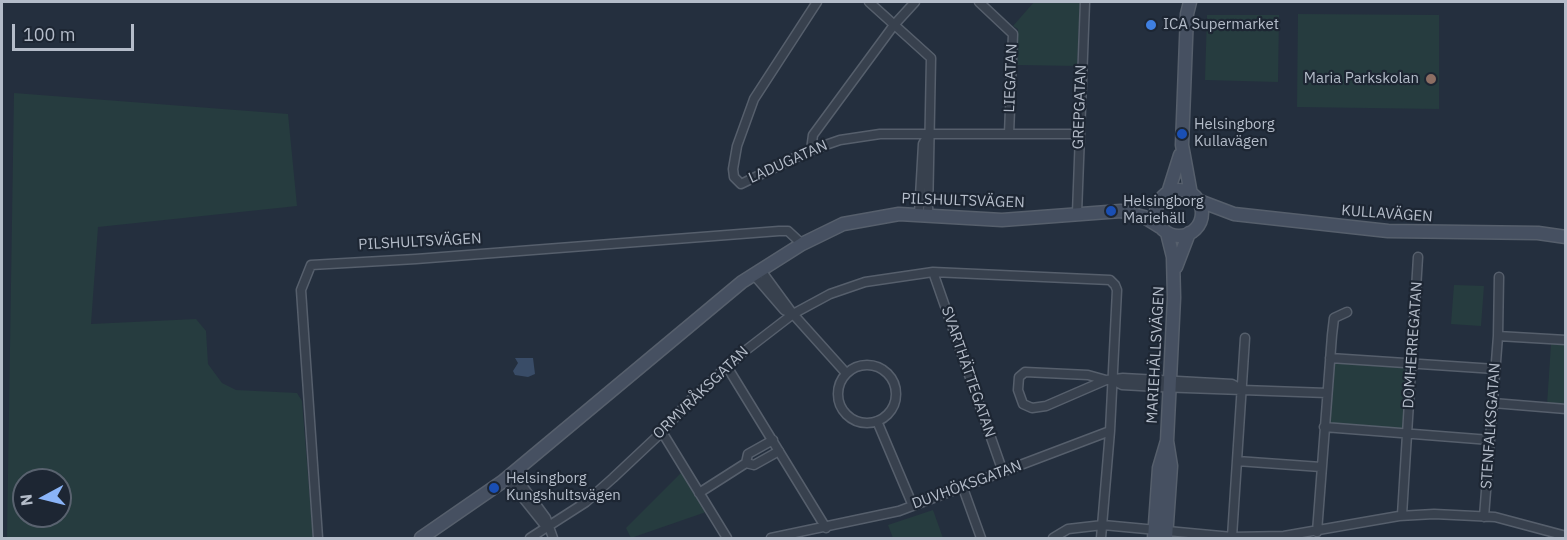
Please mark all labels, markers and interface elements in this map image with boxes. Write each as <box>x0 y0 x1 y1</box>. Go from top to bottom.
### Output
scale bar <box>15 12 136 50</box>
place label: ICA Supermarket <box>1163 16 1279 34</box>
marker: ICA Supermarket <box>1144 18 1158 32</box>
text: 100 m <box>23 23 75 46</box>
street label: LIEGATAN <box>1001 43 1021 113</box>
street label: GREPGATAN <box>1070 64 1090 150</box>
place label: Maria Parkskolan <box>1304 70 1419 88</box>
marker: Maria Parkskolan <box>1424 72 1438 86</box>
place label: Helsingborg Kullavägen <box>1194 116 1275 151</box>
marker: Helsingborg Kullavägen <box>1175 127 1189 141</box>
street label: LADUGATAN <box>746 137 830 187</box>
street label: PILSHULTSVÄGEN <box>901 190 1025 212</box>
place label: Helsingborg Mariehäll <box>1123 193 1204 228</box>
street label: KULLAVÄGEN <box>1341 202 1433 226</box>
marker: Helsingborg Mariehäll <box>1104 204 1118 218</box>
street label: PILSHULTSVÄGEN <box>358 230 482 254</box>
street label: DOMHERREGATAN <box>1400 281 1426 409</box>
street label: MARIEHÄLLSVÄGEN <box>1143 286 1169 424</box>
street label: SVARTHÄTTEGATAN <box>937 304 999 440</box>
street label: ORMVRÅKSGATAN <box>650 343 752 443</box>
street label: STENFALKSGATAN <box>1478 362 1504 490</box>
street label: DUVHÖKSGATAN <box>910 457 1024 513</box>
north arrow <box>12 468 72 528</box>
place label: Helsingborg Kungshultsvägen <box>506 470 621 505</box>
marker: Helsingborg Kungshultsvägen <box>487 481 501 495</box>
text: N <box>15 493 37 507</box>

